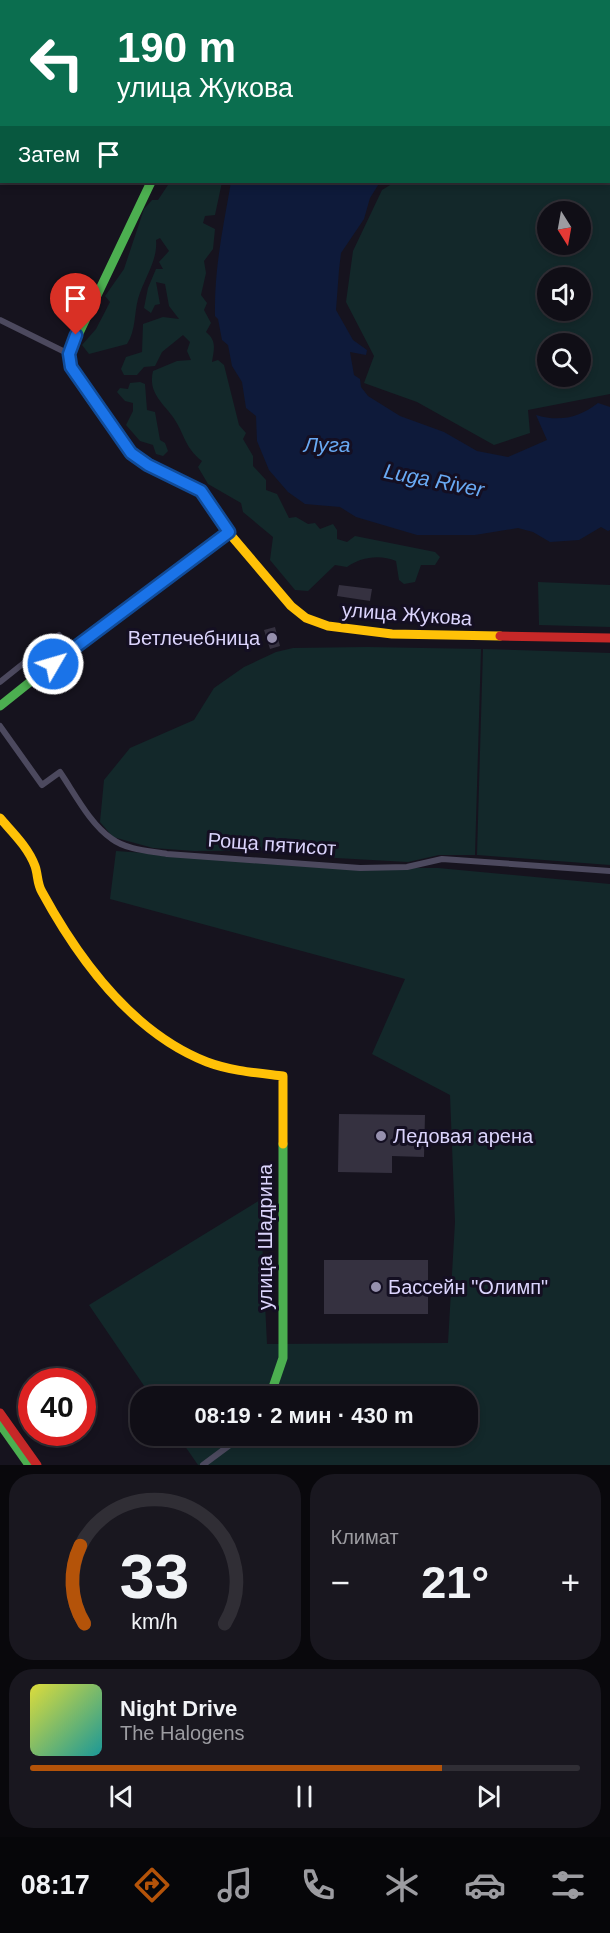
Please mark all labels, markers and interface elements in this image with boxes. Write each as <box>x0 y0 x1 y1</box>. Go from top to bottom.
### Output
icon: left <box>18 24 96 102</box>
text: 190 m <box>117 24 236 71</box>
text: улица Жукова <box>117 73 293 103</box>
icon: arrive <box>92 138 125 171</box>
text: Затем <box>18 142 80 167</box>
north arrow <box>537 201 591 255</box>
map controls <box>537 201 591 387</box>
button: sound <box>537 267 591 321</box>
pin <box>50 273 101 335</box>
icon: arrive <box>59 282 92 315</box>
button: search <box>537 333 591 387</box>
water label: Луга <box>302 433 350 456</box>
water label: Luga River <box>382 459 487 501</box>
street label: улица Жукова <box>341 598 474 630</box>
place label: Ветлечебница <box>128 627 261 649</box>
marker: Ветлечебница <box>265 631 279 645</box>
position arrow <box>21 632 85 696</box>
street label: Роща пятисот <box>207 829 337 859</box>
place label: Ледовая арена <box>393 1125 534 1147</box>
marker: Ледовая арена <box>374 1129 388 1143</box>
street label: улица Шадрина <box>254 1163 276 1310</box>
place label: Бассейн "Олимп" <box>388 1276 548 1298</box>
marker: Бассейн "Олимп" <box>369 1280 383 1294</box>
speed limit sign: 40 <box>18 1368 96 1446</box>
text: 08:19 · 2 мин · 430 m <box>194 1403 414 1428</box>
text: Климат <box>331 1526 399 1548</box>
text: 33 <box>120 1542 189 1611</box>
text: 21° <box>421 1557 489 1608</box>
text: − <box>331 1564 350 1601</box>
text: + <box>561 1564 580 1601</box>
text: km/h <box>132 1610 178 1634</box>
text: Night Drive <box>120 1696 237 1721</box>
text: The Halogens <box>120 1722 245 1744</box>
icon: previous <box>105 1780 138 1813</box>
icon: pause <box>288 1780 321 1813</box>
icon: next <box>472 1780 505 1813</box>
icon: directions <box>131 1864 173 1906</box>
icon: music <box>214 1864 256 1906</box>
icon: phone <box>297 1864 339 1906</box>
icon: climate <box>381 1864 423 1906</box>
icon: car <box>464 1864 506 1906</box>
icon: filters <box>547 1864 589 1906</box>
text: 08:17 <box>21 1870 90 1900</box>

